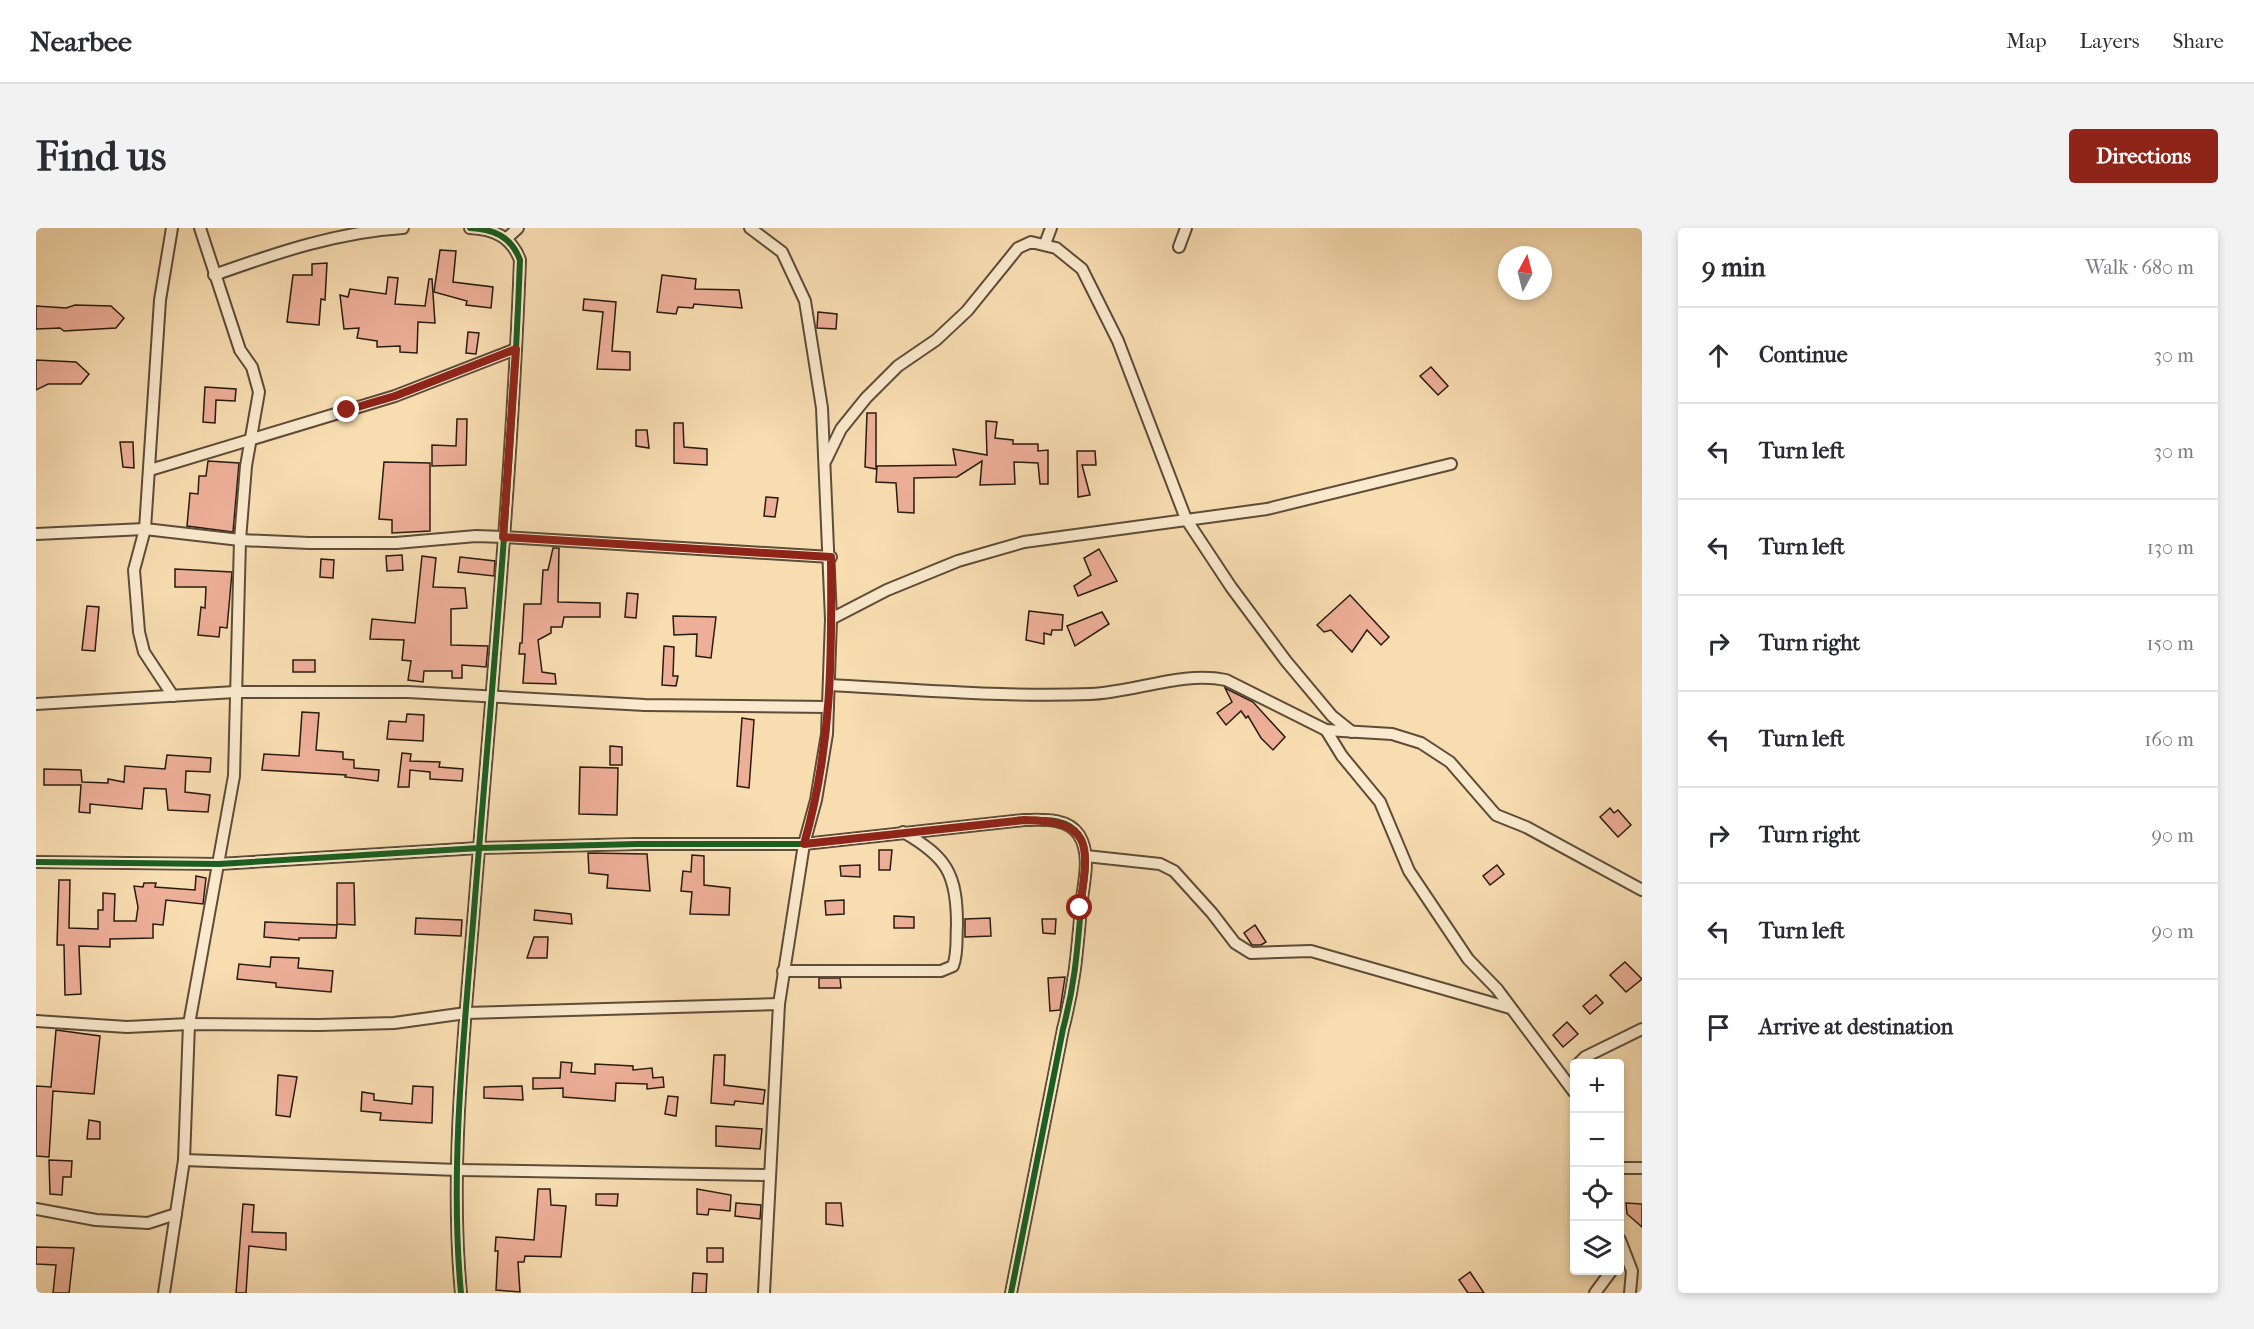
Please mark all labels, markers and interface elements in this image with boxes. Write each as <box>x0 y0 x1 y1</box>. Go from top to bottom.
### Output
text: Nearbee <box>30 25 132 58</box>
text: Map <box>2006 29 2047 53</box>
text: Layers <box>2080 29 2139 53</box>
text: Share <box>2172 29 2224 53</box>
button: Directions <box>2069 129 2218 183</box>
text: Find us <box>36 132 166 181</box>
north arrow <box>1498 246 1552 300</box>
text: 9 min <box>1702 252 1766 283</box>
text: Walk · 680 m <box>2085 256 2194 279</box>
icon: ahead <box>1702 339 1735 372</box>
text: Continue <box>1759 342 1848 368</box>
text: 30 m <box>2154 344 2194 367</box>
route end <box>333 396 359 422</box>
icon: left <box>1702 435 1735 468</box>
text: Turn left <box>1759 438 1845 464</box>
text: 30 m <box>2154 440 2194 463</box>
icon: left <box>1702 531 1735 564</box>
text: Turn left <box>1759 534 1845 560</box>
text: 130 m <box>2147 536 2194 559</box>
icon: right <box>1702 627 1735 660</box>
text: Turn right <box>1759 630 1860 656</box>
text: 150 m <box>2146 632 2194 655</box>
icon: left <box>1702 723 1735 756</box>
text: Turn left <box>1759 726 1845 752</box>
text: 160 m <box>2144 728 2194 751</box>
icon: right <box>1702 819 1735 852</box>
text: Turn right <box>1759 822 1860 848</box>
text: 90 m <box>2152 824 2194 847</box>
route start <box>1066 894 1092 920</box>
icon: left <box>1702 915 1735 948</box>
text: Turn left <box>1759 918 1845 944</box>
text: 90 m <box>2152 920 2194 943</box>
icon: arrive <box>1702 1011 1735 1044</box>
text: Arrive at destination <box>1759 1014 1953 1040</box>
map controls <box>1570 1059 1624 1275</box>
button: + <box>1570 1059 1624 1113</box>
button: − <box>1570 1113 1624 1167</box>
button: locate <box>1570 1167 1624 1221</box>
button: layers <box>1570 1221 1624 1275</box>

